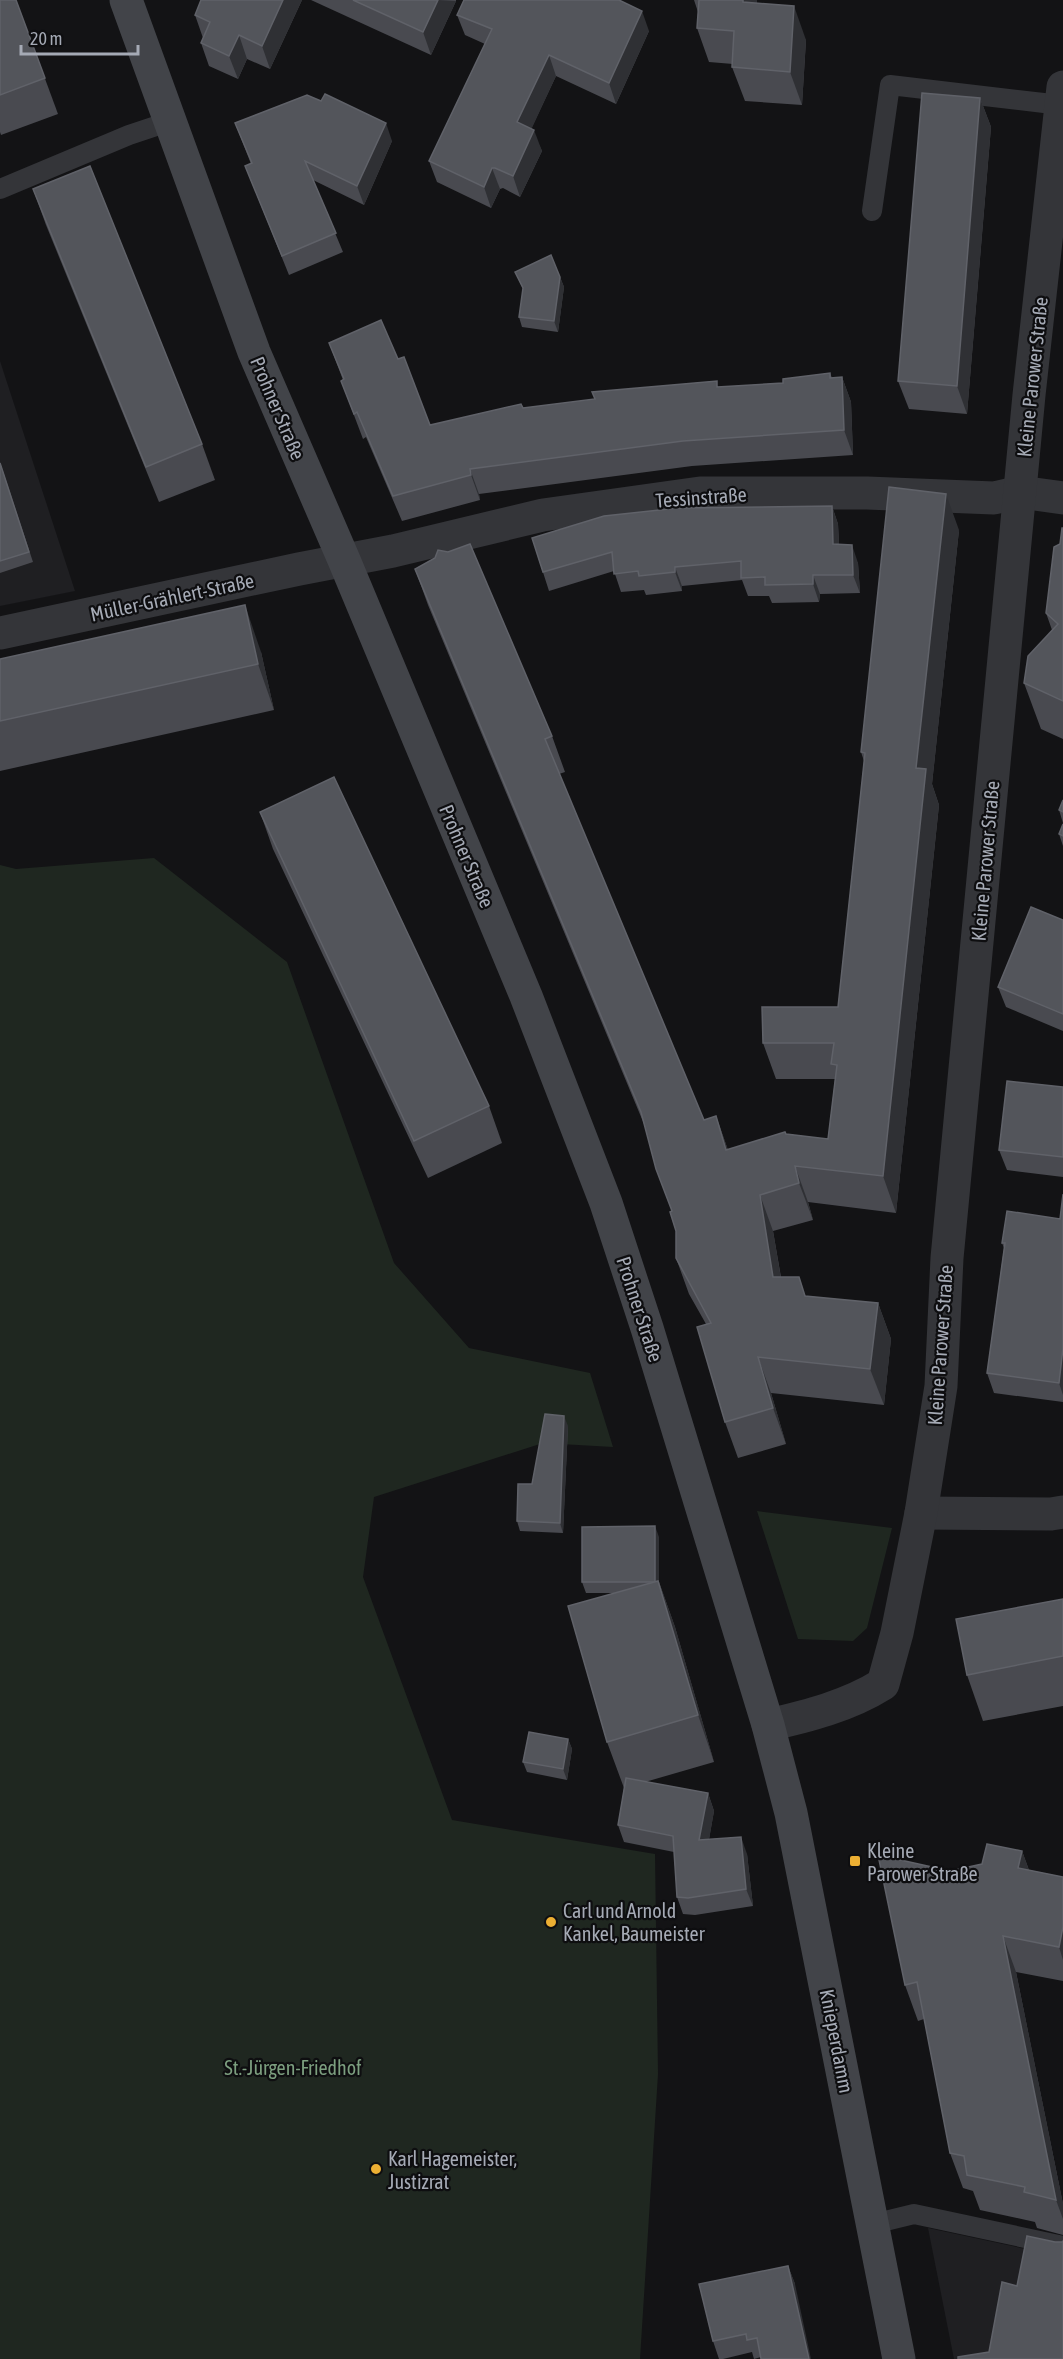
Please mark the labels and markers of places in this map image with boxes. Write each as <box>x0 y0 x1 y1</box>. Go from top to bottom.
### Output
place label: Kleine Parower Straße <box>867 1839 978 1885</box>
marker: Kleine Parower Straße <box>848 1854 862 1868</box>
place label: Carl und Arnold Kankel, Baumeister <box>563 1899 706 1945</box>
marker: Carl und Arnold Kankel, Baumeister <box>544 1915 558 1929</box>
place label: Karl Hagemeister, Justizrat <box>388 2147 517 2193</box>
marker: Karl Hagemeister, Justizrat <box>369 2162 383 2176</box>

